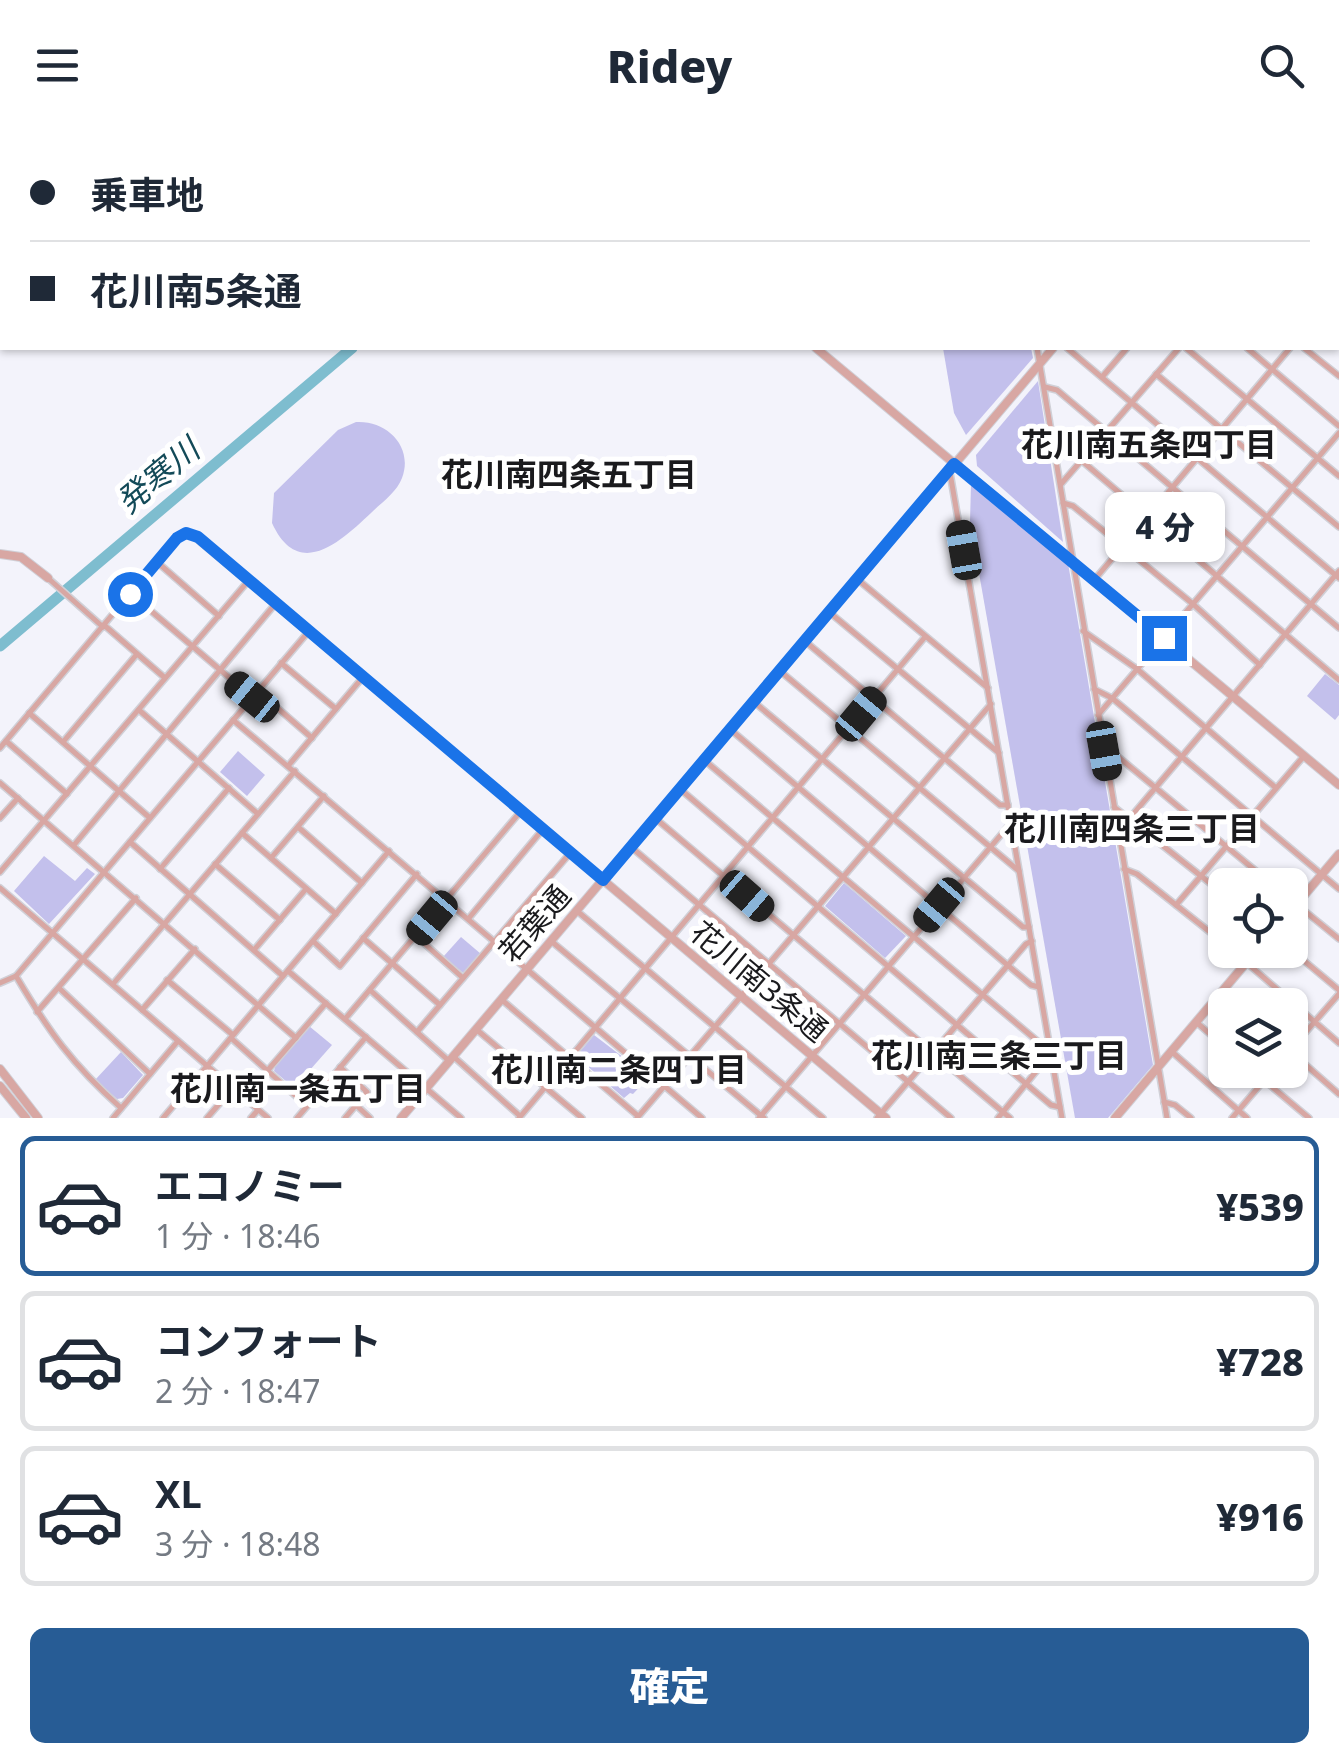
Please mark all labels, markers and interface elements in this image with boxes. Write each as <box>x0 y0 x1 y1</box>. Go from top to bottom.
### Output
text: Ridey <box>607 35 732 96</box>
icon: menu <box>30 38 85 93</box>
icon: search <box>1254 38 1309 93</box>
text: 乗車地 <box>90 168 204 220</box>
text: 花川南5条通 <box>90 264 302 316</box>
district label: 花川南五条四丁目 <box>1021 422 1277 465</box>
water label: 発寒川 <box>106 426 210 522</box>
district label: 花川南四条五丁目 <box>441 452 697 495</box>
callout: 4 分 <box>1104 493 1224 563</box>
text: 4 分 <box>1136 505 1194 548</box>
car <box>944 518 984 582</box>
route start <box>108 572 153 617</box>
route end <box>1142 616 1187 661</box>
car <box>219 666 285 728</box>
car <box>830 681 892 747</box>
car <box>1084 719 1124 783</box>
district label: 花川南四条三丁目 <box>1004 806 1260 849</box>
car <box>715 865 779 927</box>
map controls <box>1208 868 1308 1088</box>
button: locate <box>1208 868 1308 968</box>
car <box>908 872 970 938</box>
street label: 若葉通 <box>489 876 579 970</box>
car <box>401 885 463 951</box>
street label: 花川南3条通 <box>683 911 837 1050</box>
button: layers <box>1208 988 1308 1088</box>
district label: 花川南三条三丁目 <box>871 1033 1127 1076</box>
district label: 花川南二条四丁目 <box>491 1047 747 1090</box>
district label: 花川南一条五丁目 <box>170 1066 426 1109</box>
text: エコノミー <box>155 1159 345 1211</box>
icon: car <box>35 1161 125 1251</box>
text: ¥539 <box>1216 1180 1304 1232</box>
text: 1 分 · 18:46 <box>155 1214 321 1257</box>
text: コンフォート <box>155 1314 382 1366</box>
icon: car <box>35 1316 125 1406</box>
text: ¥728 <box>1216 1335 1304 1387</box>
text: 2 分 · 18:47 <box>155 1369 321 1412</box>
text: XL <box>155 1467 202 1519</box>
icon: car <box>35 1471 125 1561</box>
text: ¥916 <box>1216 1490 1304 1542</box>
text: 3 分 · 18:48 <box>155 1522 321 1565</box>
button: 確定 <box>30 1628 1309 1743</box>

